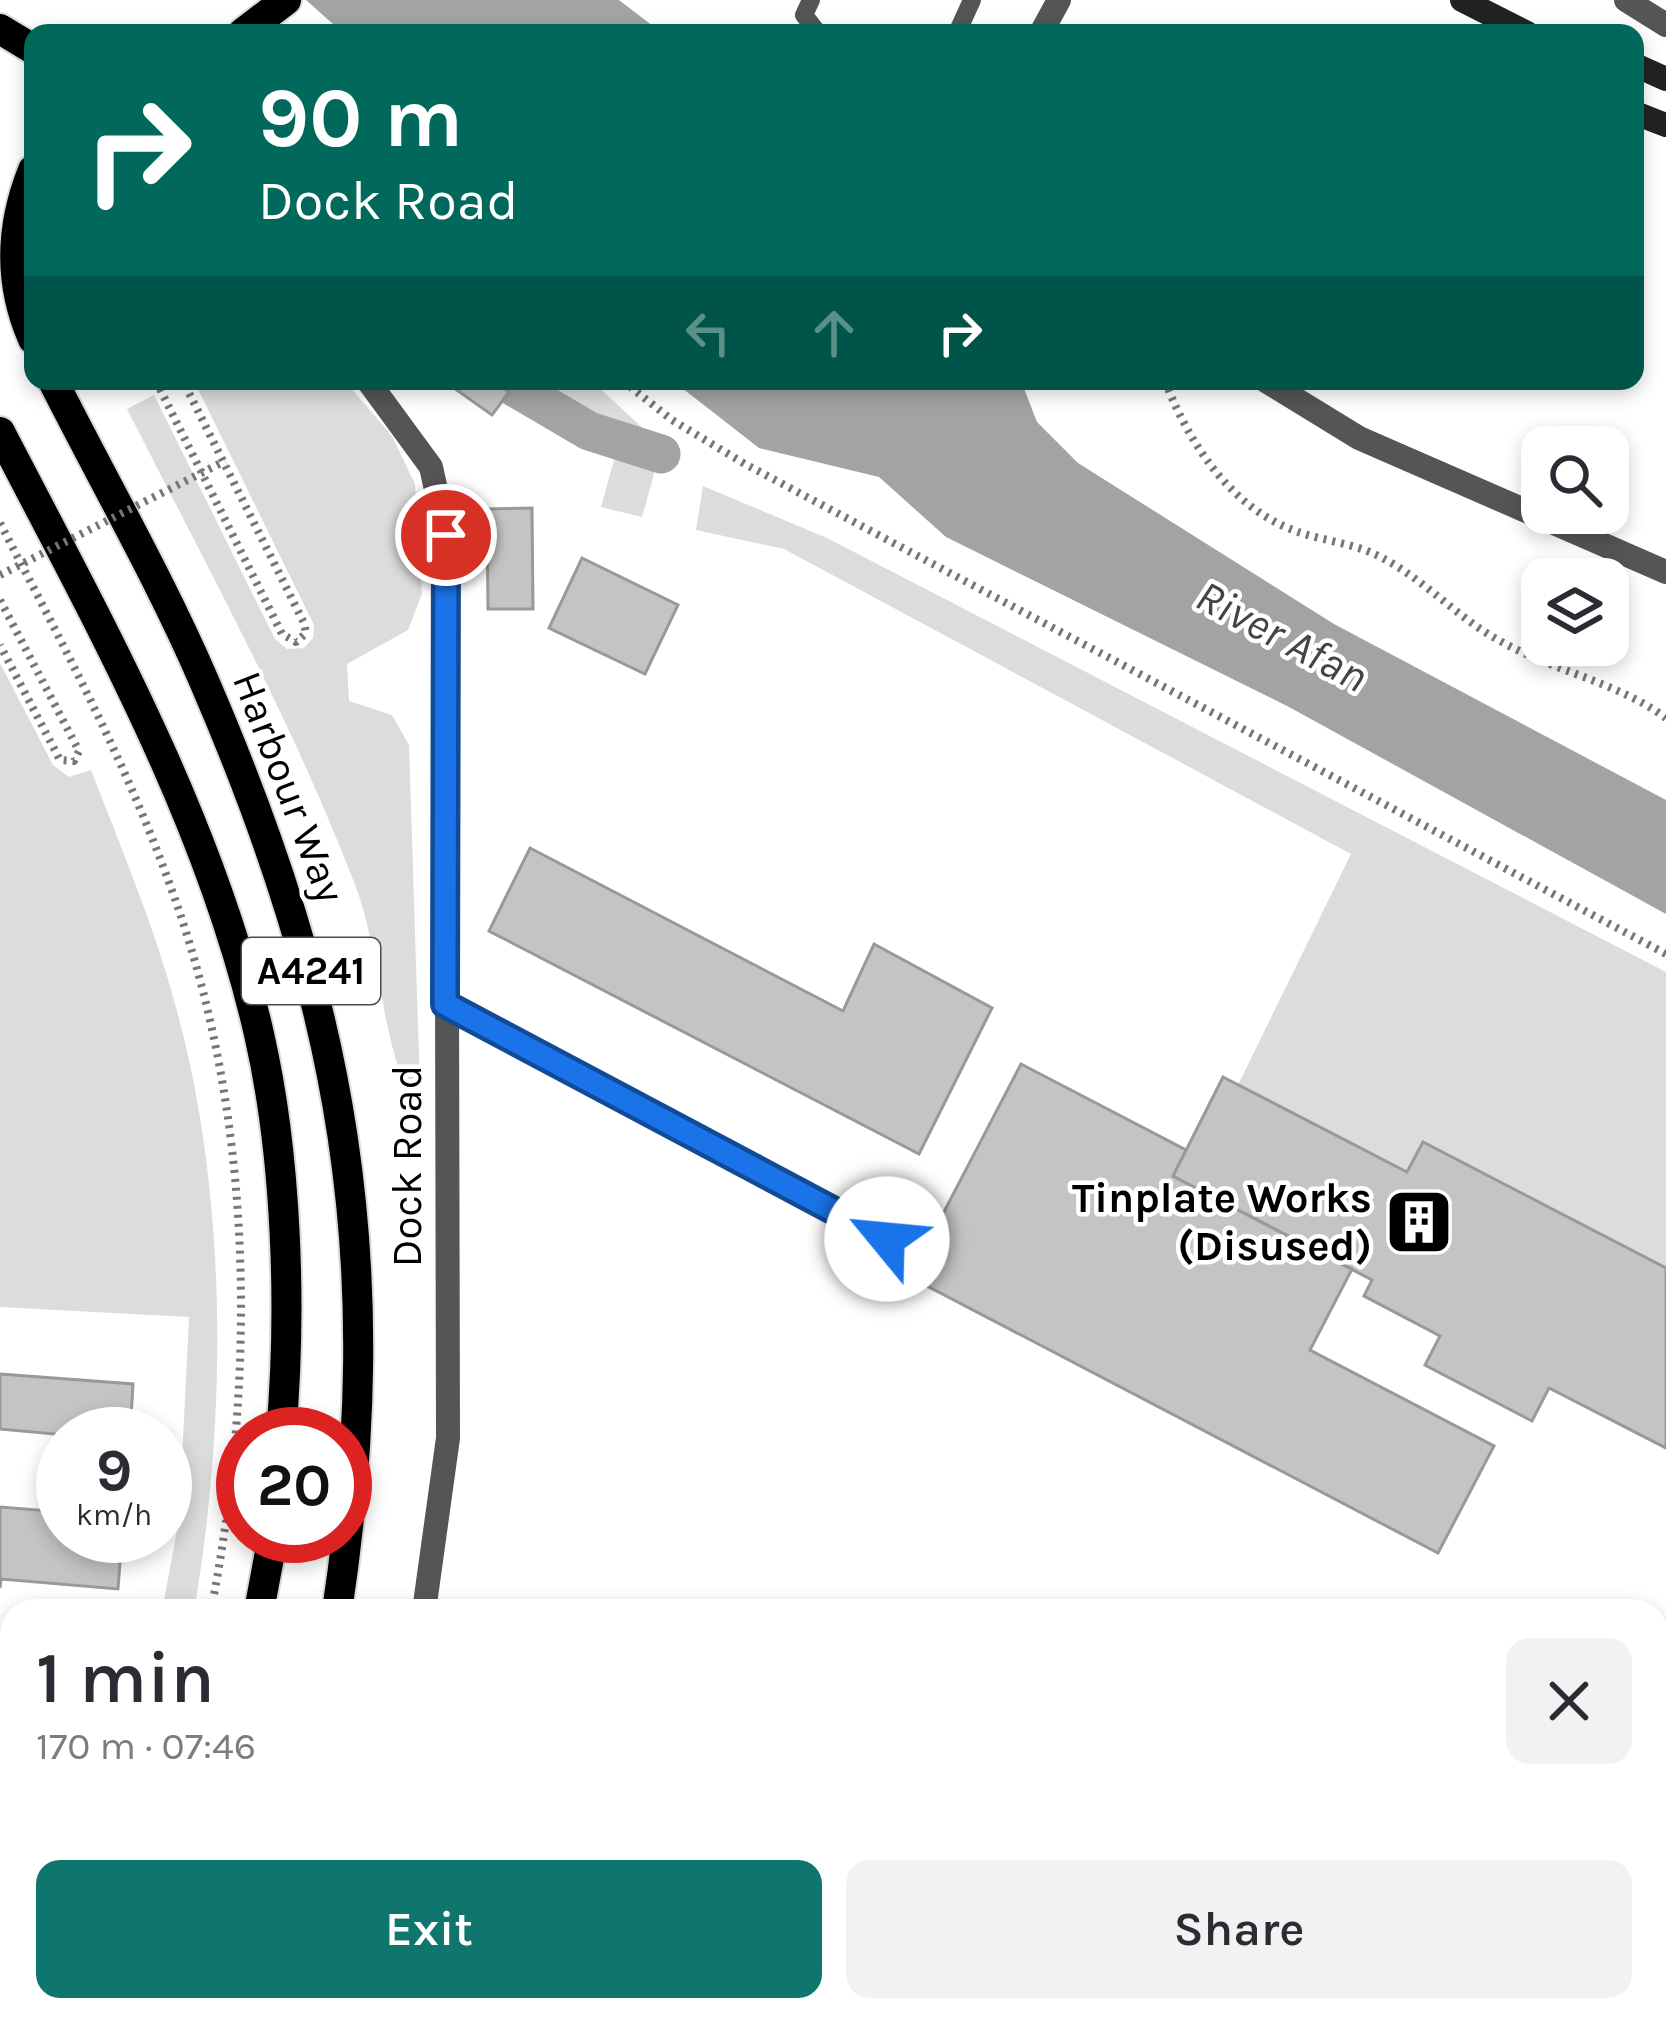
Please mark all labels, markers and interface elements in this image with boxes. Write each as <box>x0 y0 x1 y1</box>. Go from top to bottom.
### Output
text: 90 m <box>258 69 463 167</box>
icon: right <box>60 72 216 228</box>
text: Dock Road <box>258 169 519 233</box>
icon: left <box>675 300 741 366</box>
icon: ahead <box>801 300 867 366</box>
icon: right <box>927 300 993 366</box>
map controls <box>1521 426 1629 666</box>
button: search <box>1521 426 1629 534</box>
pin <box>395 484 497 586</box>
icon: arrive <box>413 502 479 568</box>
button: layers <box>1521 558 1629 666</box>
water label: River Afan <box>1187 569 1377 703</box>
street label: Harbour Way <box>222 664 356 910</box>
road number: A4241 <box>242 938 380 1004</box>
street label: Dock Road <box>382 1065 432 1267</box>
place label: Tinplate Works (Disused) <box>1072 1173 1372 1271</box>
position arrow <box>824 1176 950 1302</box>
building icon: Tinplate Works (Disused) <box>1384 1187 1454 1257</box>
speed limit sign: 20 <box>216 1407 372 1563</box>
text: 9 <box>96 1435 132 1505</box>
text: km/h <box>76 1497 152 1533</box>
text: 1 min <box>36 1636 215 1720</box>
button: close <box>1506 1638 1632 1764</box>
text: 170 m · 07:46 <box>36 1723 256 1769</box>
button: Exit <box>36 1860 822 1998</box>
button: Share <box>846 1860 1632 1998</box>

